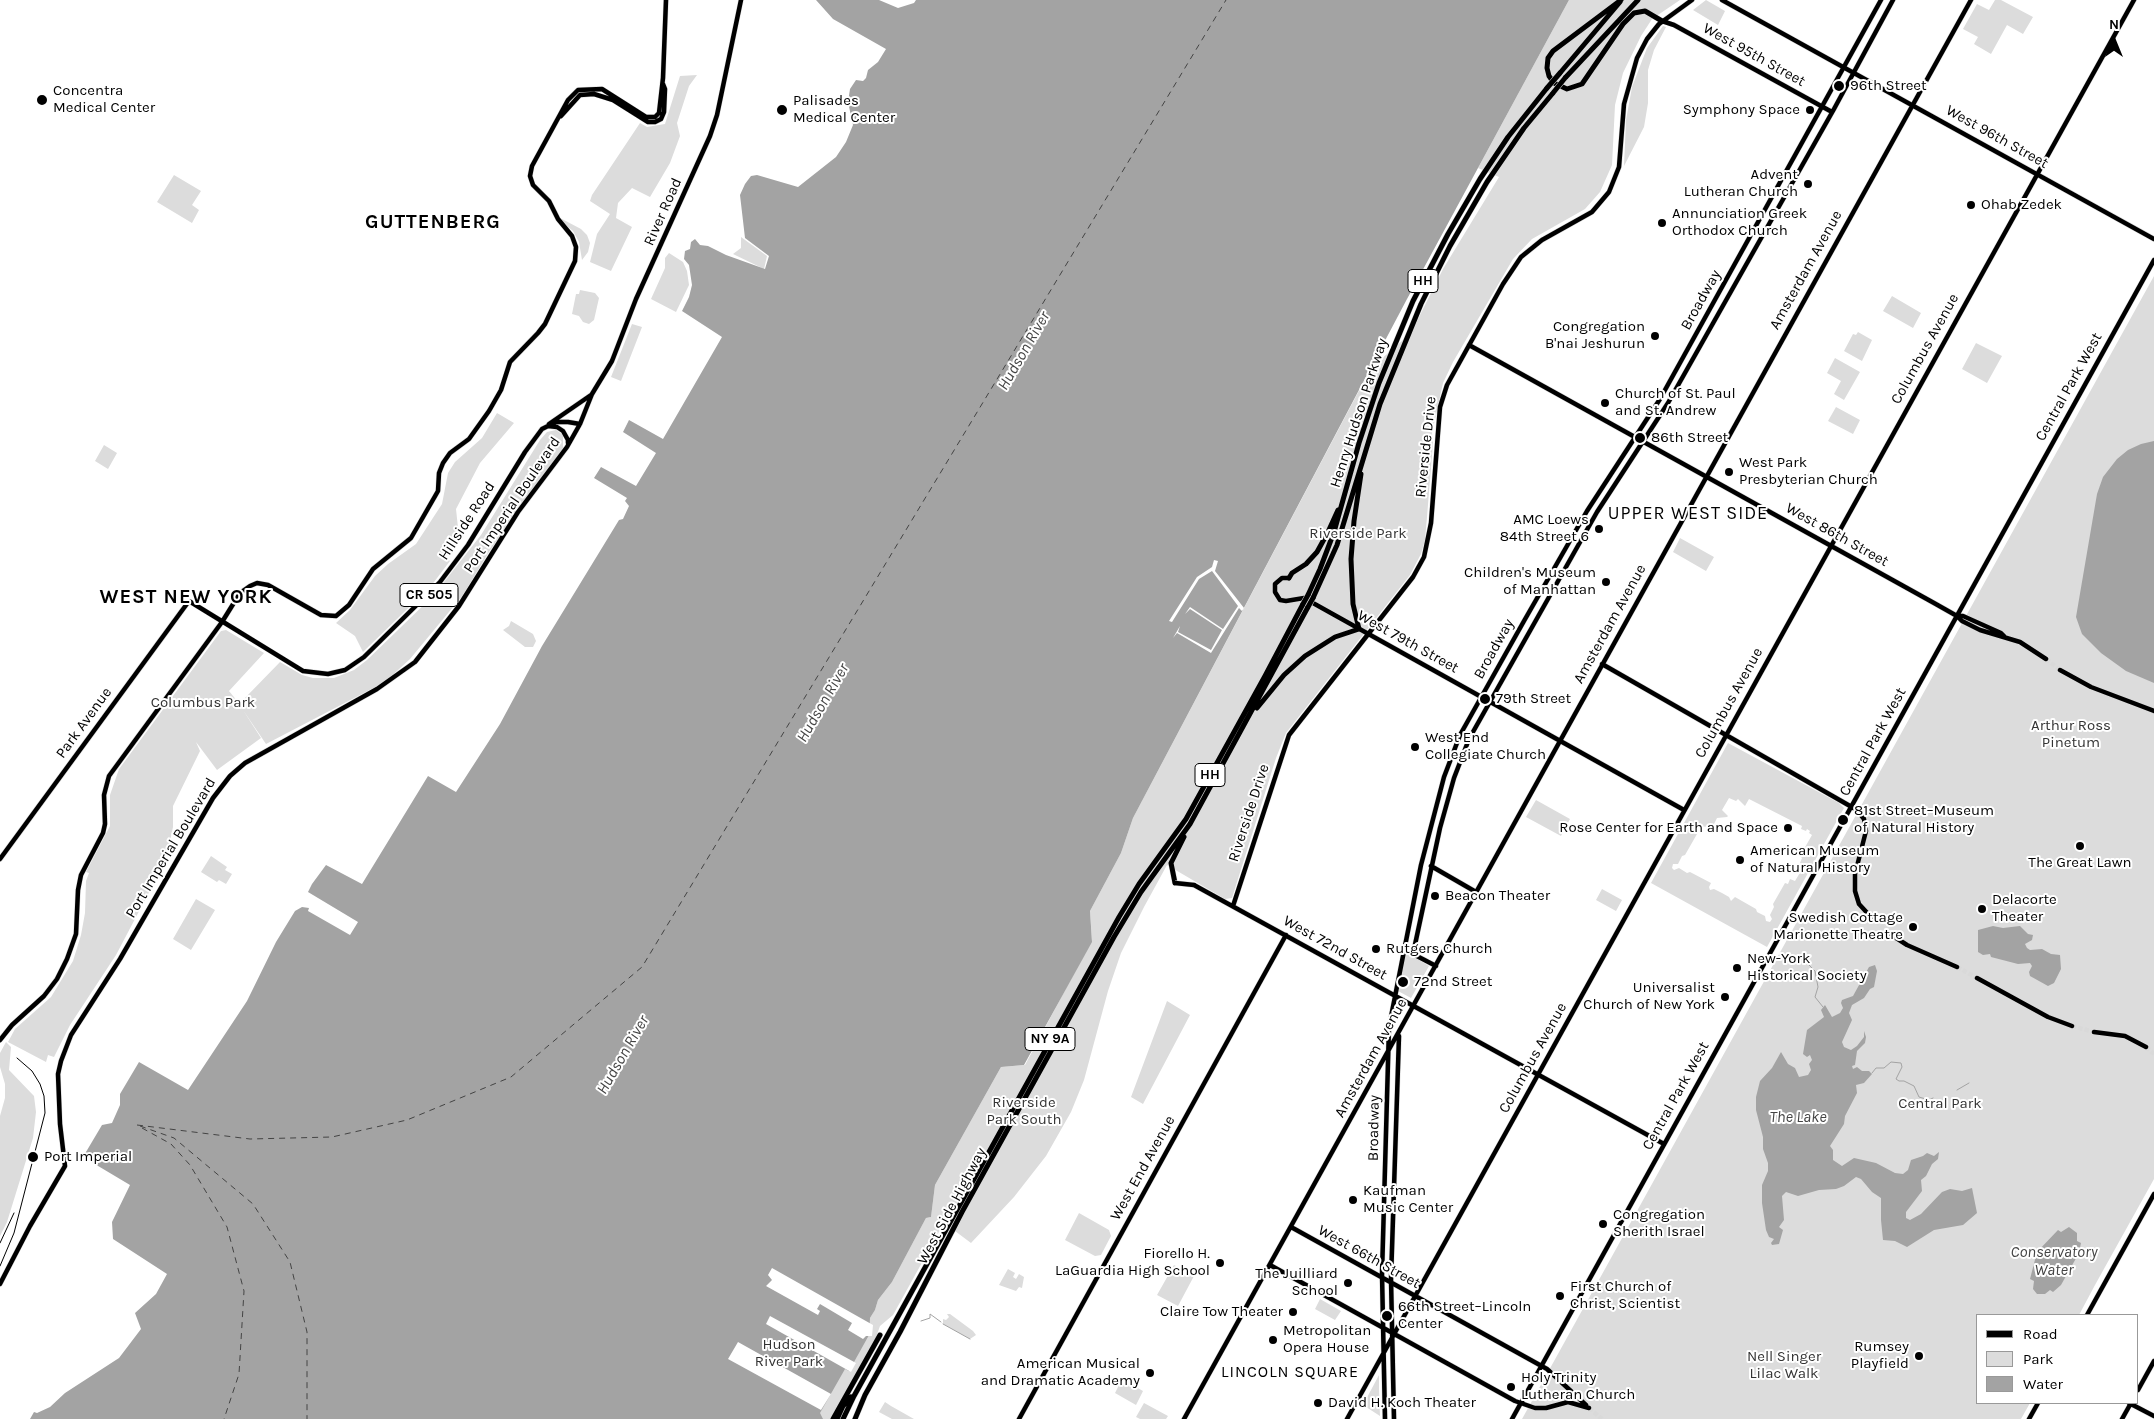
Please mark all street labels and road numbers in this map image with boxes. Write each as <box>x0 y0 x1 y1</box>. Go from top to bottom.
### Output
street label: West 95th Street <box>1700 19 1808 91</box>
street label: West 96th Street <box>1943 101 2051 173</box>
street label: River Road <box>640 175 686 249</box>
street label: Amsterdam Avenue <box>1766 207 1846 333</box>
street label: Broadway <box>1677 267 1725 333</box>
road number: HH <box>1408 270 1438 292</box>
street label: Columbus Avenue <box>1887 291 1963 407</box>
street label: Central Park West <box>2032 330 2106 444</box>
street label: Henry Hudson Parkway <box>1326 336 1392 490</box>
street label: Riverside Drive <box>1412 395 1440 499</box>
street label: Port Imperial Boulevard <box>460 433 564 577</box>
street label: Hillside Road <box>435 478 499 564</box>
street label: West 86th Street <box>1782 499 1892 571</box>
street label: Amsterdam Avenue <box>1570 561 1650 687</box>
road number: CR 505 <box>400 584 458 606</box>
street label: West 79th Street <box>1354 607 1462 677</box>
street label: Broadway <box>1470 616 1518 682</box>
street label: Columbus Avenue <box>1691 645 1767 761</box>
street label: Park Avenue <box>52 684 116 762</box>
street label: Central Park West <box>1836 685 1910 799</box>
street label: Riverside Drive <box>1225 762 1273 864</box>
road number: HH <box>1195 764 1225 786</box>
street label: Port Imperial Boulevard <box>122 775 220 921</box>
street label: West 72nd Street <box>1280 912 1390 984</box>
street label: Amsterdam Avenue <box>1331 995 1411 1121</box>
street label: Columbus Avenue <box>1495 1000 1571 1116</box>
road number: NY 9A <box>1025 1028 1075 1050</box>
street label: Central Park West <box>1639 1039 1713 1153</box>
street label: Broadway <box>1364 1095 1384 1161</box>
street label: West End Avenue <box>1107 1112 1179 1224</box>
street label: West Side Highway <box>914 1145 990 1267</box>
street label: West 66th Street <box>1315 1221 1423 1293</box>

